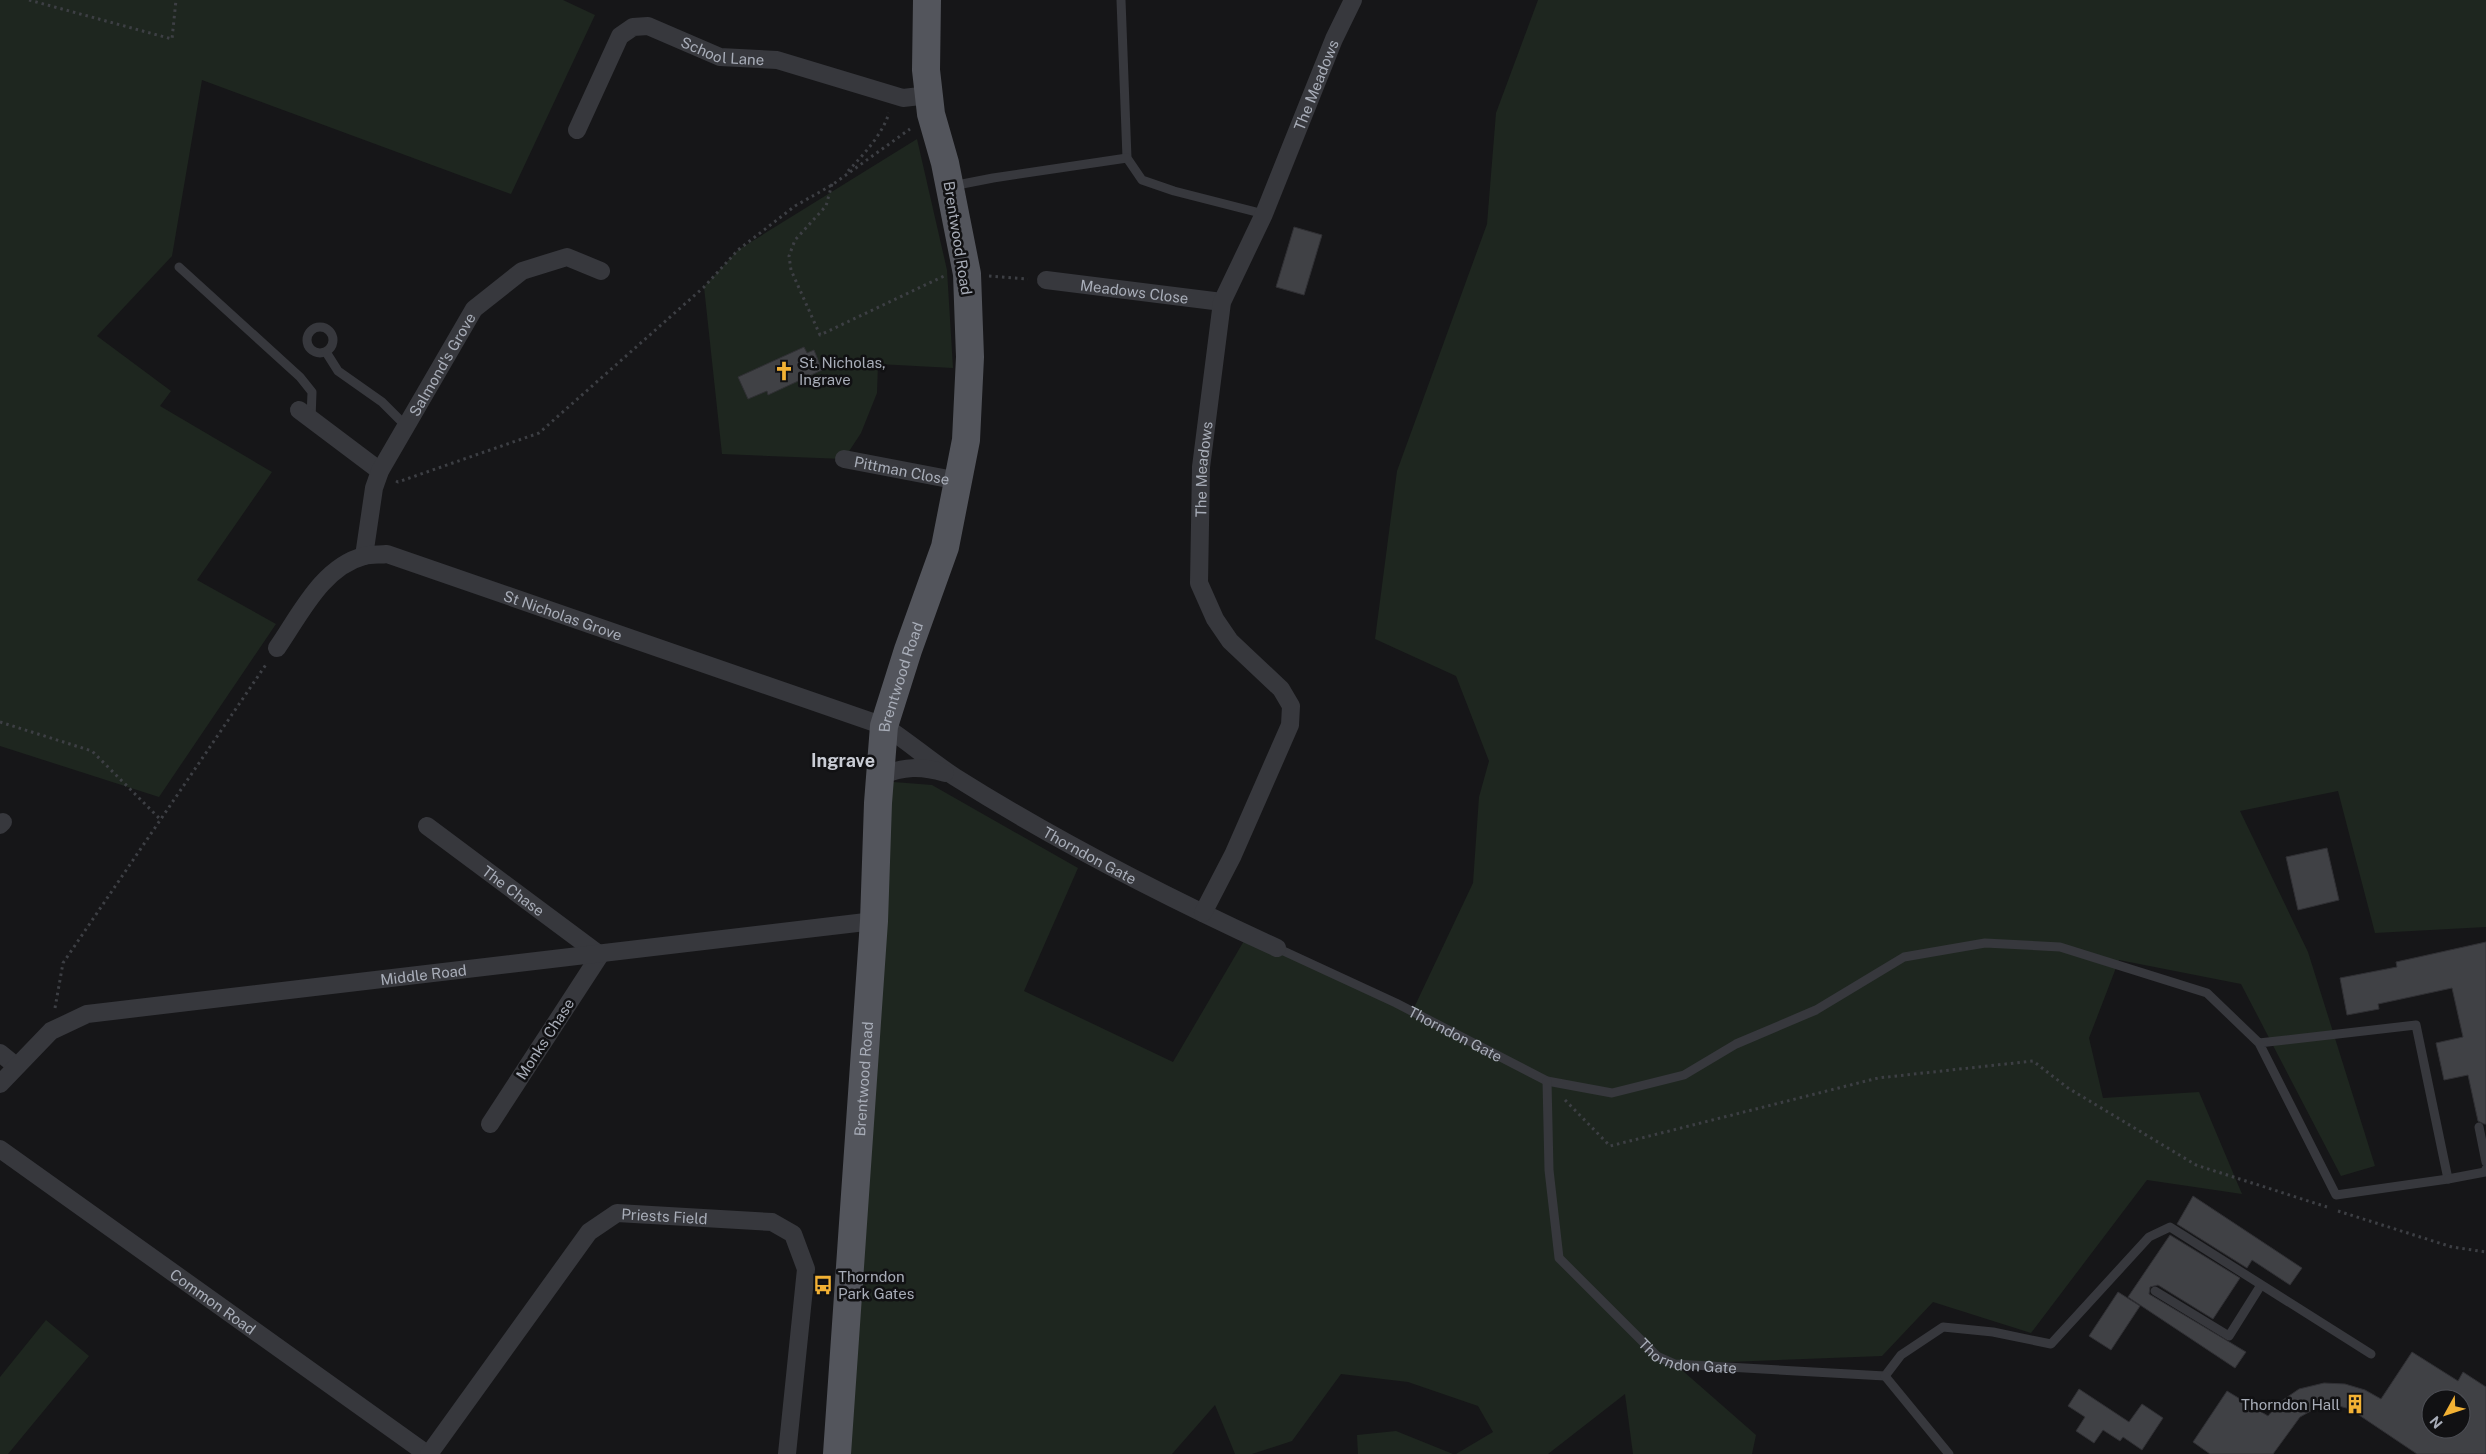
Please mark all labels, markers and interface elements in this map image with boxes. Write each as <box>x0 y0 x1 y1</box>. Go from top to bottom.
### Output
street label: School Lane <box>679 33 765 68</box>
street label: The Meadows <box>1290 37 1341 133</box>
street label: Brentwood Road <box>941 180 975 296</box>
street label: Meadows Close <box>1079 276 1189 306</box>
street label: Salmond's Grove <box>405 310 478 419</box>
place label: St. Nicholas, Ingrave <box>799 354 886 388</box>
church icon: St. Nicholas, Ingrave <box>773 360 795 382</box>
street label: The Meadows <box>1192 420 1215 517</box>
street label: Pittman Close <box>853 453 951 488</box>
street label: St Nicholas Grove <box>501 587 625 643</box>
street label: Brentwood Road <box>875 620 926 733</box>
district label: Ingrave <box>811 750 875 771</box>
street label: Thorndon Gate <box>1040 823 1139 887</box>
street label: The Chase <box>479 862 548 919</box>
street label: Middle Road <box>379 961 467 988</box>
street label: Monks Chase <box>513 995 577 1083</box>
street label: Thorndon Gate <box>1406 1002 1505 1065</box>
street label: Brentwood Road <box>851 1021 876 1137</box>
street label: Priests Field <box>621 1205 708 1227</box>
street label: Common Road <box>167 1265 259 1338</box>
place label: Thorndon Park Gates <box>838 1268 914 1302</box>
bus stop icon: Thorndon Park Gates <box>812 1274 834 1296</box>
street label: Thorndon Gate <box>1635 1334 1737 1376</box>
north arrow <box>2421 1389 2471 1439</box>
building icon: Thorndon Hall <box>2344 1393 2366 1415</box>
place label: Thorndon Hall <box>2241 1396 2340 1413</box>
text: N <box>2426 1413 2446 1432</box>

